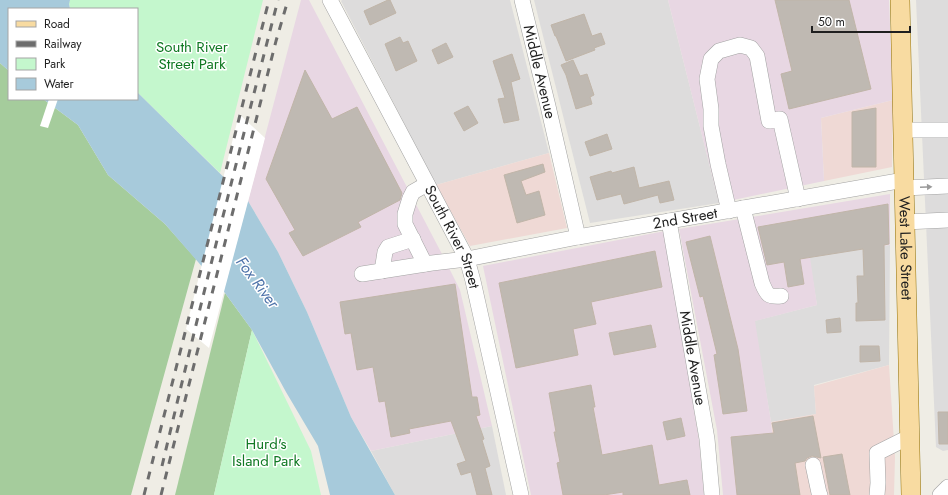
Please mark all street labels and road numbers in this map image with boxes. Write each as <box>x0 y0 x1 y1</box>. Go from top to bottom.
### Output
street label: Middle Avenue <box>518 23 562 121</box>
street label: South River Street <box>419 181 485 291</box>
street label: West Lake Street <box>893 196 918 301</box>
street label: 2nd Street <box>651 202 720 235</box>
street label: Middle Avenue <box>674 309 712 407</box>

